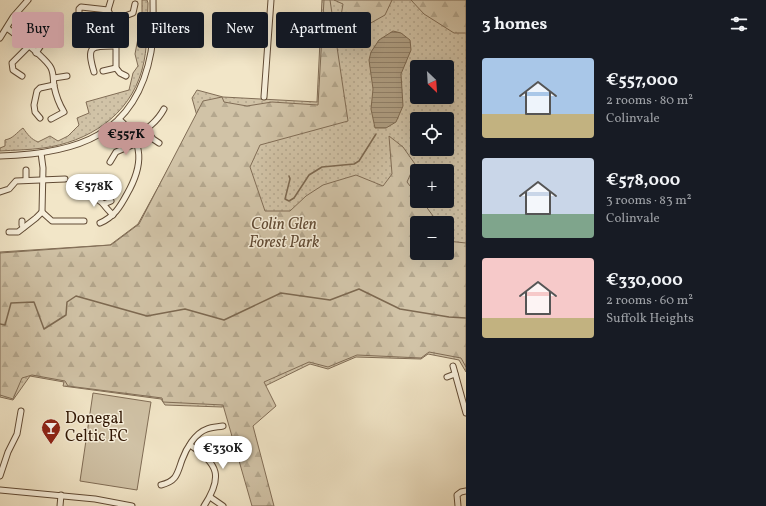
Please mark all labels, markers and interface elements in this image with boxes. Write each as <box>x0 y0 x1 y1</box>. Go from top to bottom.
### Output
chip: Buy <box>12 12 64 48</box>
chip: Rent <box>72 12 129 48</box>
chip: Filters <box>137 12 204 48</box>
chip: New <box>212 12 268 48</box>
chip: Apartment <box>276 12 371 48</box>
text: 3 homes <box>482 13 547 36</box>
icon: filters <box>728 13 750 35</box>
north arrow <box>410 60 454 104</box>
map controls <box>410 60 454 260</box>
text: €557,000 <box>606 69 678 92</box>
icon: home <box>514 74 562 122</box>
text: 2 rooms · 80 m² <box>606 92 693 110</box>
text: Colinvale <box>606 110 660 128</box>
button: locate <box>410 112 454 156</box>
pin: €557K <box>98 122 154 156</box>
text: €557K <box>107 126 145 144</box>
button: + <box>410 164 454 208</box>
text: €578,000 <box>606 169 680 192</box>
pin: €578K <box>66 174 122 208</box>
icon: home <box>514 174 562 222</box>
text: €578K <box>75 178 113 196</box>
text: 3 rooms · 83 m² <box>606 192 692 210</box>
text: Colinvale <box>606 210 660 228</box>
park label: Colin Glen Forest Park <box>249 214 320 254</box>
button: − <box>410 216 454 260</box>
text: €330,000 <box>606 269 683 292</box>
icon: home <box>514 274 562 322</box>
text: 2 rooms · 60 m² <box>606 292 693 310</box>
text: Suffolk Heights <box>606 310 694 328</box>
place label: Donegal Celtic FC <box>65 408 128 448</box>
bar icon: Donegal Celtic FC <box>40 417 62 445</box>
pin: €330K <box>195 436 251 470</box>
text: €330K <box>203 440 243 458</box>

